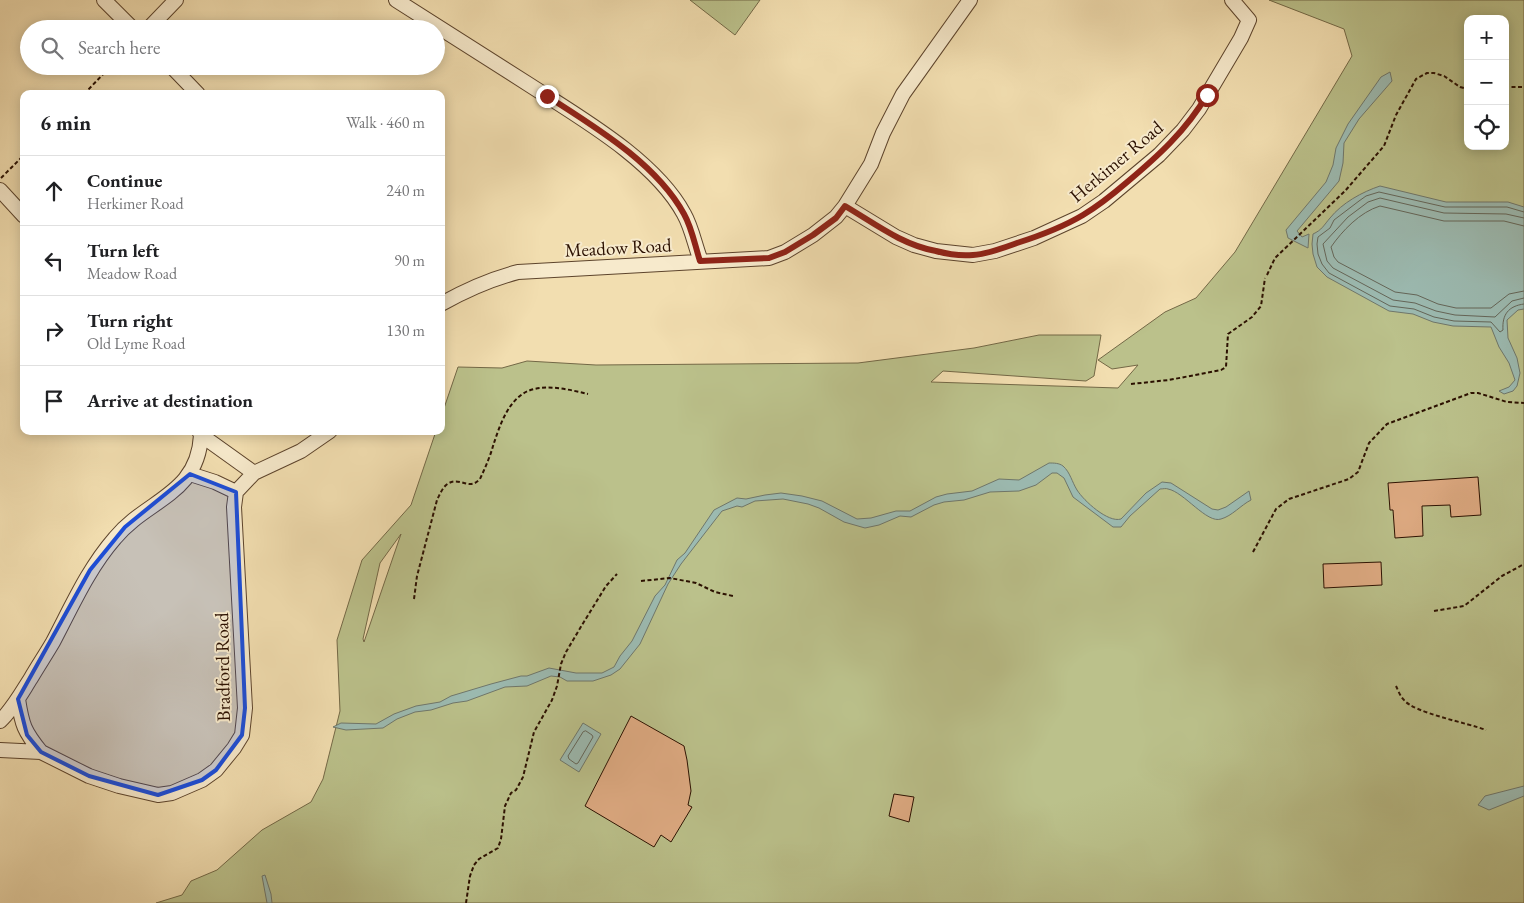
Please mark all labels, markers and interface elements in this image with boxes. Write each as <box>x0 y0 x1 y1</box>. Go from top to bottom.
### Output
map controls <box>1464 15 1509 150</box>
button: + <box>1464 15 1509 60</box>
search box <box>20 20 445 75</box>
icon: search <box>38 34 66 62</box>
text: Search here <box>78 35 160 60</box>
button: − <box>1464 60 1509 105</box>
route start <box>1196 84 1219 107</box>
route end <box>536 85 559 108</box>
button: locate <box>1464 105 1509 150</box>
text: 6 min <box>40 109 91 136</box>
text: Walk · 460 m <box>346 112 425 133</box>
street label: Herkimer Road <box>1064 115 1169 208</box>
text: Continue <box>87 168 162 193</box>
icon: ahead <box>40 177 68 205</box>
text: 240 m <box>386 180 425 201</box>
text: Herkimer Road <box>87 193 184 214</box>
street label: Meadow Road <box>564 232 673 263</box>
text: Turn left <box>87 238 159 263</box>
icon: left <box>40 247 68 275</box>
text: 90 m <box>394 250 425 271</box>
text: Meadow Road <box>87 263 177 284</box>
text: Turn right <box>87 308 173 333</box>
icon: right <box>40 317 68 345</box>
text: 130 m <box>386 320 425 341</box>
text: Old Lyme Road <box>87 333 185 354</box>
icon: arrive <box>40 387 68 415</box>
text: Arrive at destination <box>87 388 253 413</box>
street label: Bradford Road <box>209 612 236 722</box>

